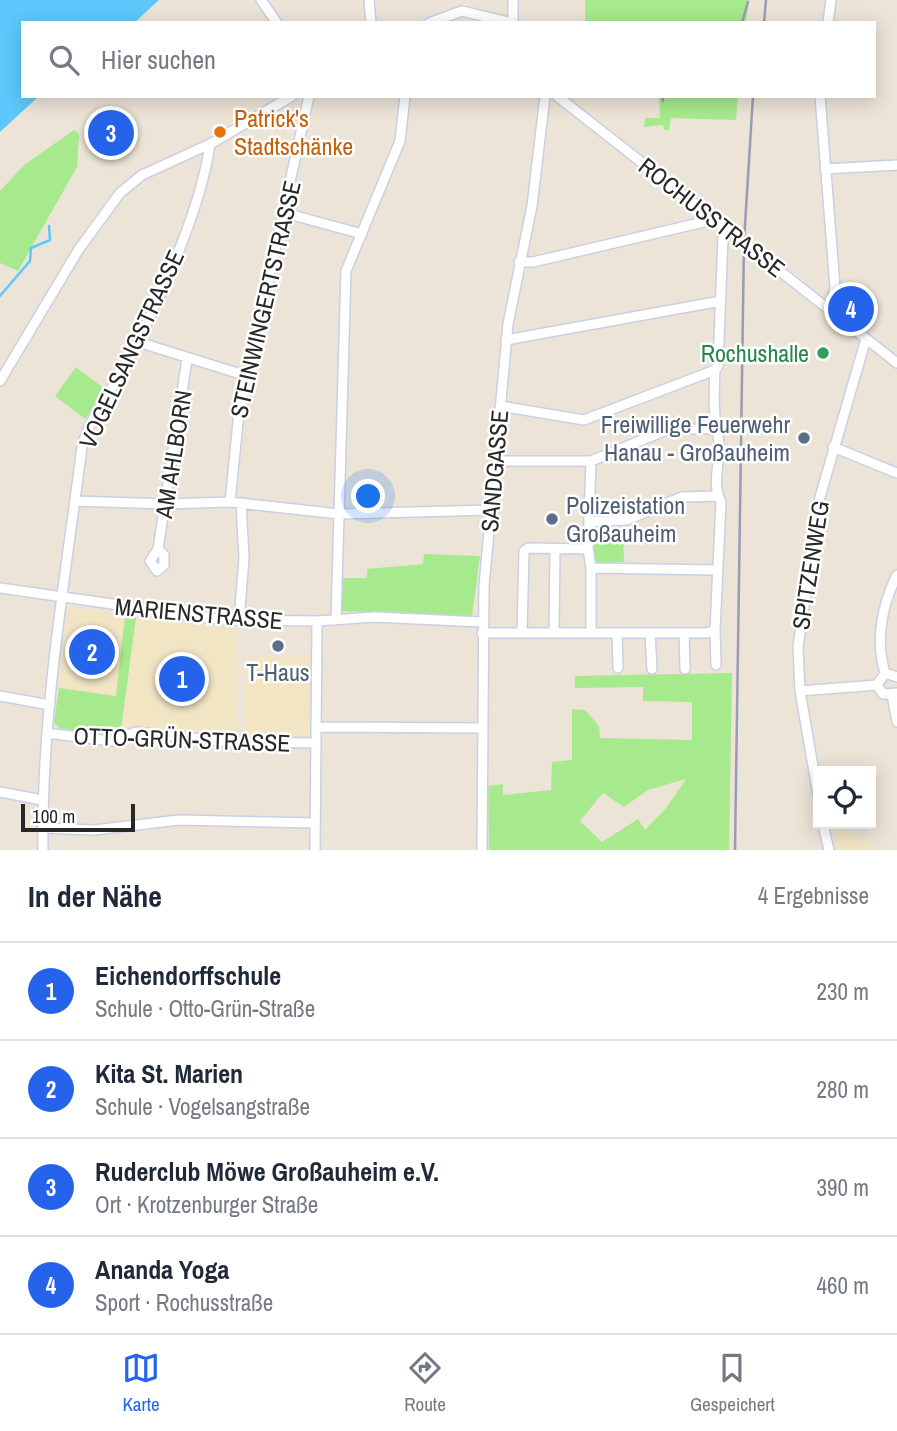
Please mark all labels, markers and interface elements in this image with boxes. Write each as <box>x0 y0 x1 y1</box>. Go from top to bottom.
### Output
search box <box>21 21 876 98</box>
icon: search <box>45 41 83 79</box>
text: Hier suchen <box>101 42 216 77</box>
place label: Patrick's Stadtschänke <box>234 102 353 162</box>
pin: 3 <box>88 107 134 159</box>
marker: Patrick's Stadtschänke <box>212 124 228 140</box>
street label: ROCHUSSTRASSE <box>632 150 792 284</box>
street label: STEINWINGERTSTRASSE <box>222 177 308 421</box>
street label: VOGELSANGSTRASSE <box>71 245 191 453</box>
pin: 4 <box>828 283 874 335</box>
place label: Rochushalle <box>701 337 809 369</box>
marker: Rochushalle <box>815 345 831 361</box>
street label: AM AHLBORN <box>147 388 199 521</box>
place label: Freiwillige Feuerwehr Hanau - Großauheim <box>601 408 790 468</box>
street label: SANDGASSE <box>473 409 515 533</box>
marker: Freiwillige Feuerwehr Hanau - Großauheim <box>796 430 812 446</box>
your location <box>351 479 385 513</box>
place label: Polizeistation Großauheim <box>566 489 685 549</box>
street label: SPITZENWEG <box>784 498 836 632</box>
marker: Polizeistation Großauheim <box>544 511 560 527</box>
street label: MARIENSTRASSE <box>114 590 284 636</box>
pin: 2 <box>69 626 115 678</box>
marker: T-Haus <box>270 638 286 654</box>
pin: 1 <box>159 653 205 705</box>
place label: T-Haus <box>246 656 310 688</box>
street label: OTTO-GRÜN-STRASSE <box>73 719 291 759</box>
map controls <box>813 766 876 829</box>
button: locate <box>813 766 876 829</box>
scale bar <box>21 801 135 833</box>
text: 100 m <box>32 803 75 829</box>
text: In der Nähe <box>28 876 162 916</box>
text: 4 Ergebnisse <box>758 880 869 911</box>
text: Eichendorffschule <box>95 958 281 993</box>
text: 1 <box>46 976 56 1007</box>
text: 230 m <box>817 976 869 1007</box>
text: Schule · Otto-Grün-Straße <box>95 993 315 1024</box>
text: Kita St. Marien <box>95 1056 243 1091</box>
text: 2 <box>46 1074 56 1105</box>
text: 280 m <box>817 1074 869 1105</box>
text: Schule · Vogelsangstraße <box>95 1091 310 1122</box>
text: Ruderclub Möwe Großauheim e.V. <box>95 1154 439 1189</box>
text: 3 <box>46 1172 56 1203</box>
text: 390 m <box>817 1172 869 1203</box>
text: Ort · Krotzenburger Straße <box>95 1189 318 1220</box>
text: Ananda Yoga <box>95 1252 229 1287</box>
text: 4 <box>46 1270 56 1301</box>
text: 460 m <box>817 1270 869 1301</box>
text: Sport · Rochusstraße <box>95 1287 273 1318</box>
tab: Karte <box>122 1349 160 1417</box>
tab: Route <box>404 1349 446 1417</box>
tab: Gespeichert <box>690 1349 775 1417</box>

